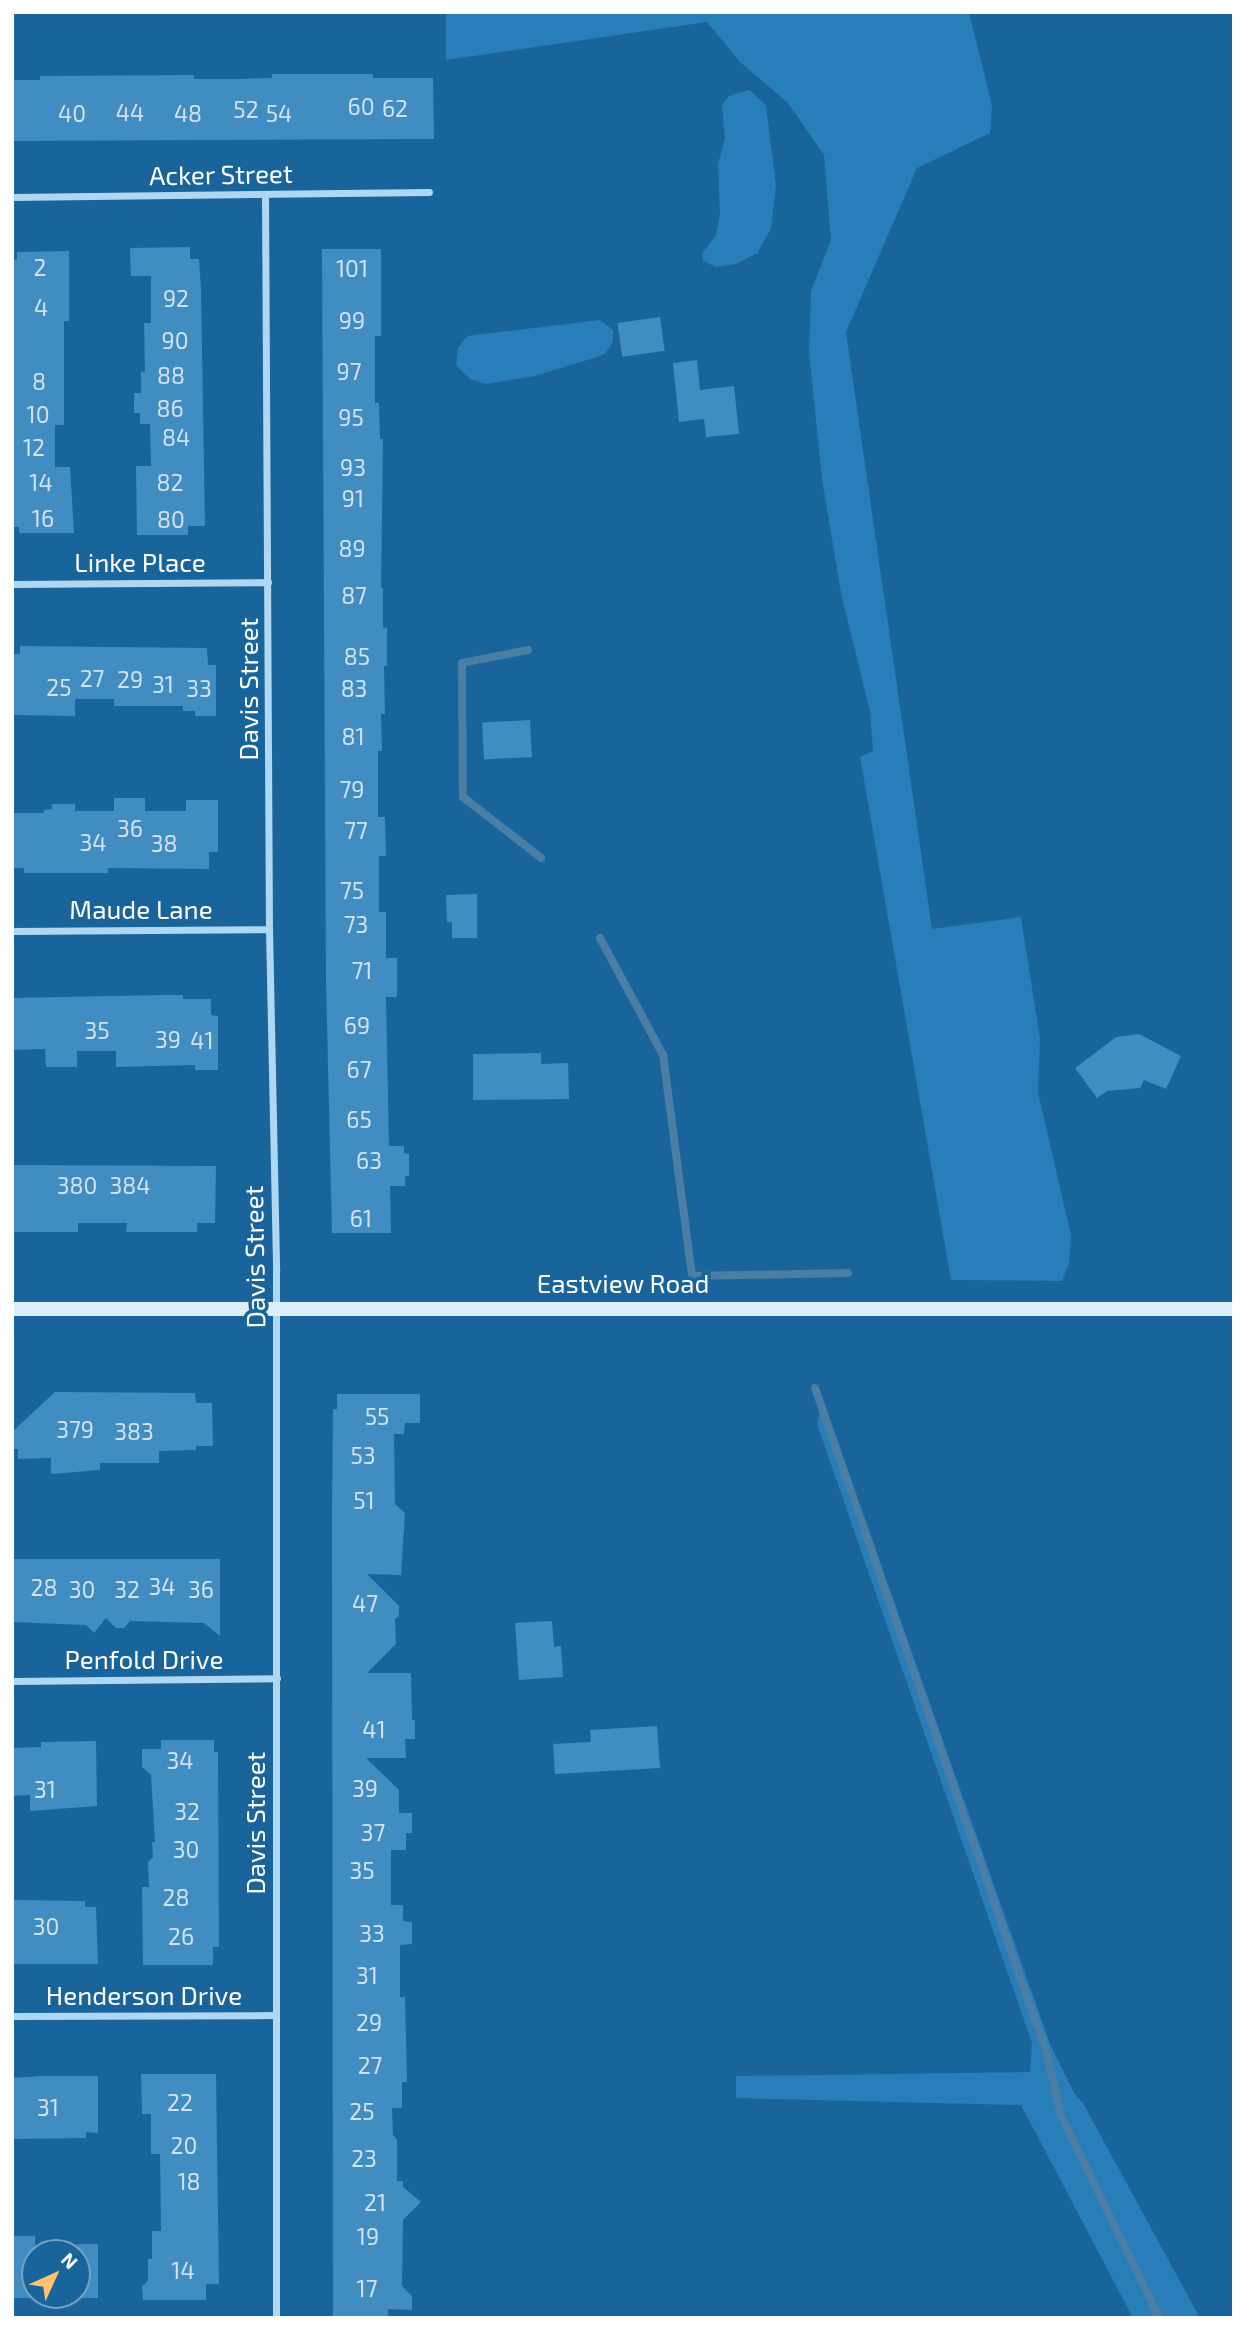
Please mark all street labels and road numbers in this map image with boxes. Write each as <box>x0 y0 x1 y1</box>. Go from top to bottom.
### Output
street label: Acker Street <box>149 157 293 191</box>
street label: Linke Place <box>74 546 206 578</box>
street label: Davis Street <box>232 617 264 761</box>
street label: Maude Lane <box>69 893 213 925</box>
street label: Davis Street <box>237 1185 271 1329</box>
street label: Eastview Road <box>536 1267 710 1299</box>
street label: Penfold Drive <box>65 1643 223 1675</box>
street label: Davis Street <box>239 1751 271 1895</box>
street label: Henderson Drive <box>46 1979 242 2011</box>

